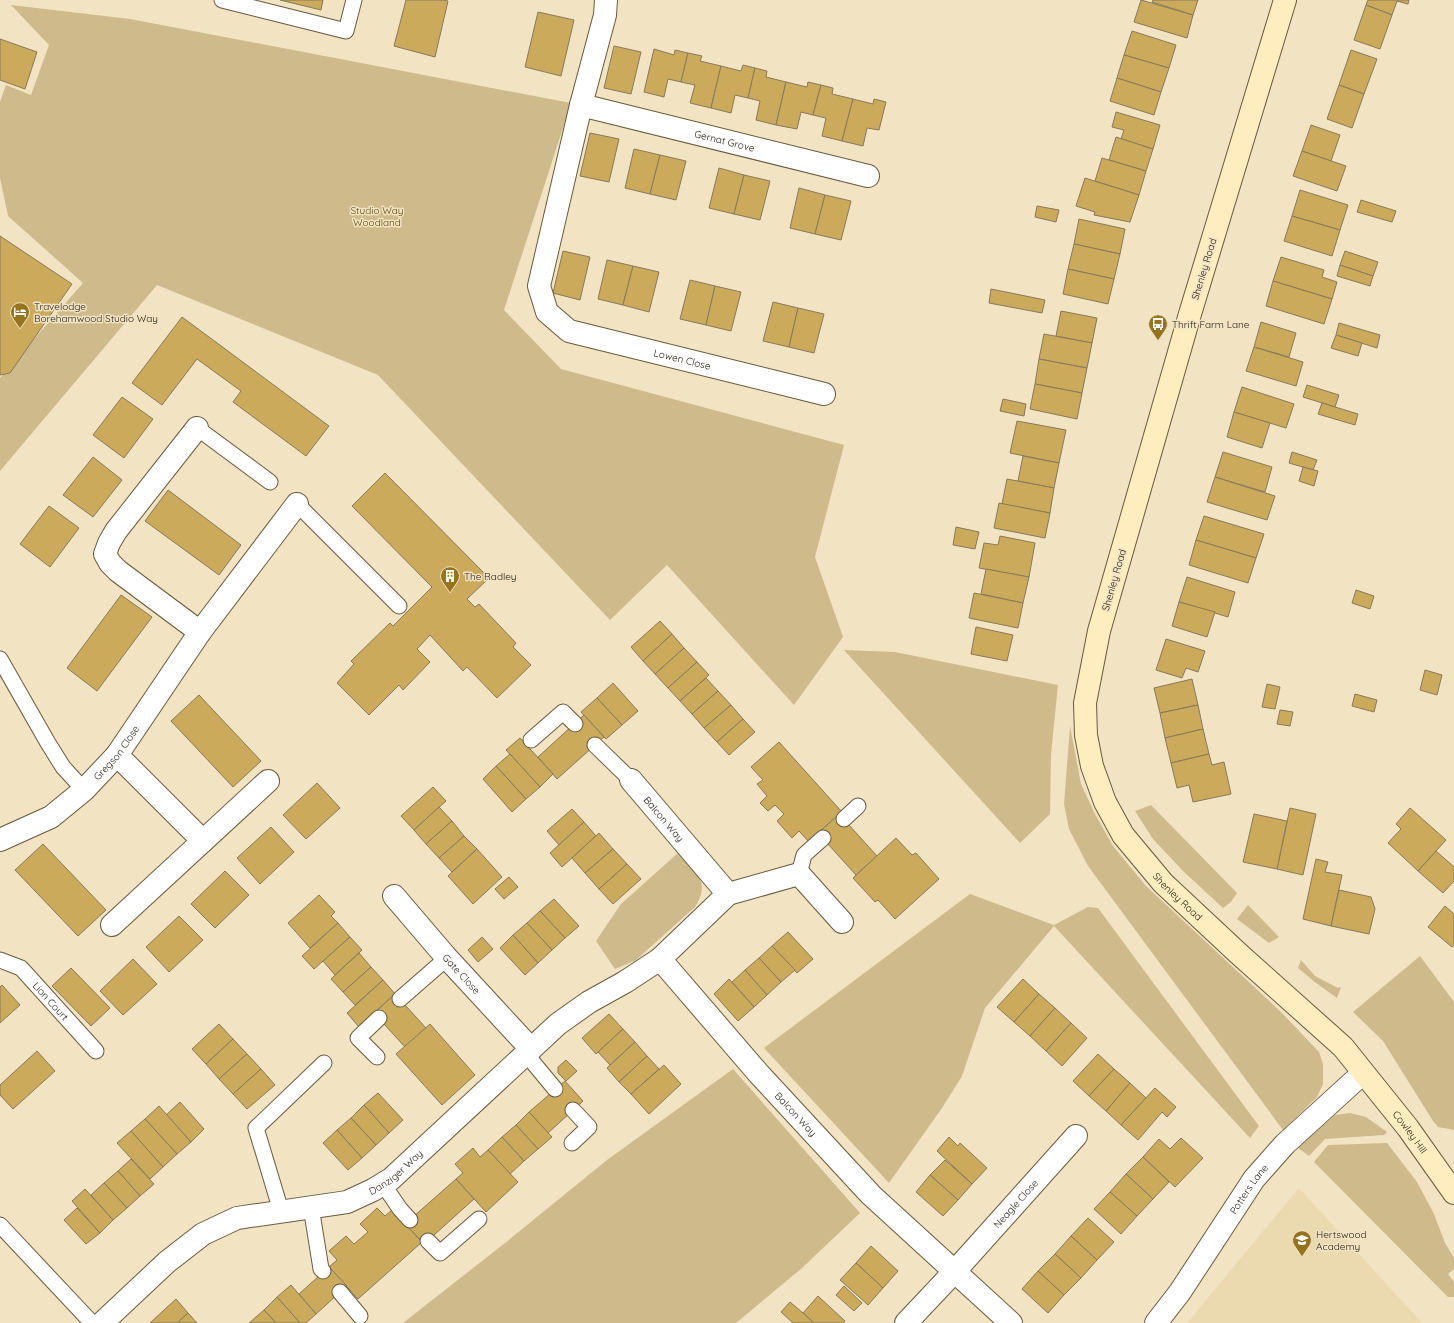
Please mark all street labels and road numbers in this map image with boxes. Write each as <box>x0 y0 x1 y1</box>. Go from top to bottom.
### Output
street label: Gernat Grove <box>693 127 757 154</box>
street label: Shenley Road <box>1188 237 1220 301</box>
street label: Lowen Close <box>653 346 712 372</box>
street label: Shenley Road <box>1099 548 1129 612</box>
street label: Gregson Close <box>90 722 142 783</box>
street label: Balcon Way <box>641 793 687 844</box>
street label: Shenley Road <box>1150 870 1205 923</box>
street label: Gate Close <box>440 951 484 997</box>
street label: Lion Court <box>30 979 72 1023</box>
street label: Balcon Way <box>772 1089 820 1139</box>
street label: Cowley Hill <box>1390 1108 1430 1156</box>
street label: Danziger Way <box>367 1147 425 1198</box>
street label: Potters Lane <box>1226 1161 1271 1216</box>
street label: Neagle Close <box>990 1176 1041 1231</box>

